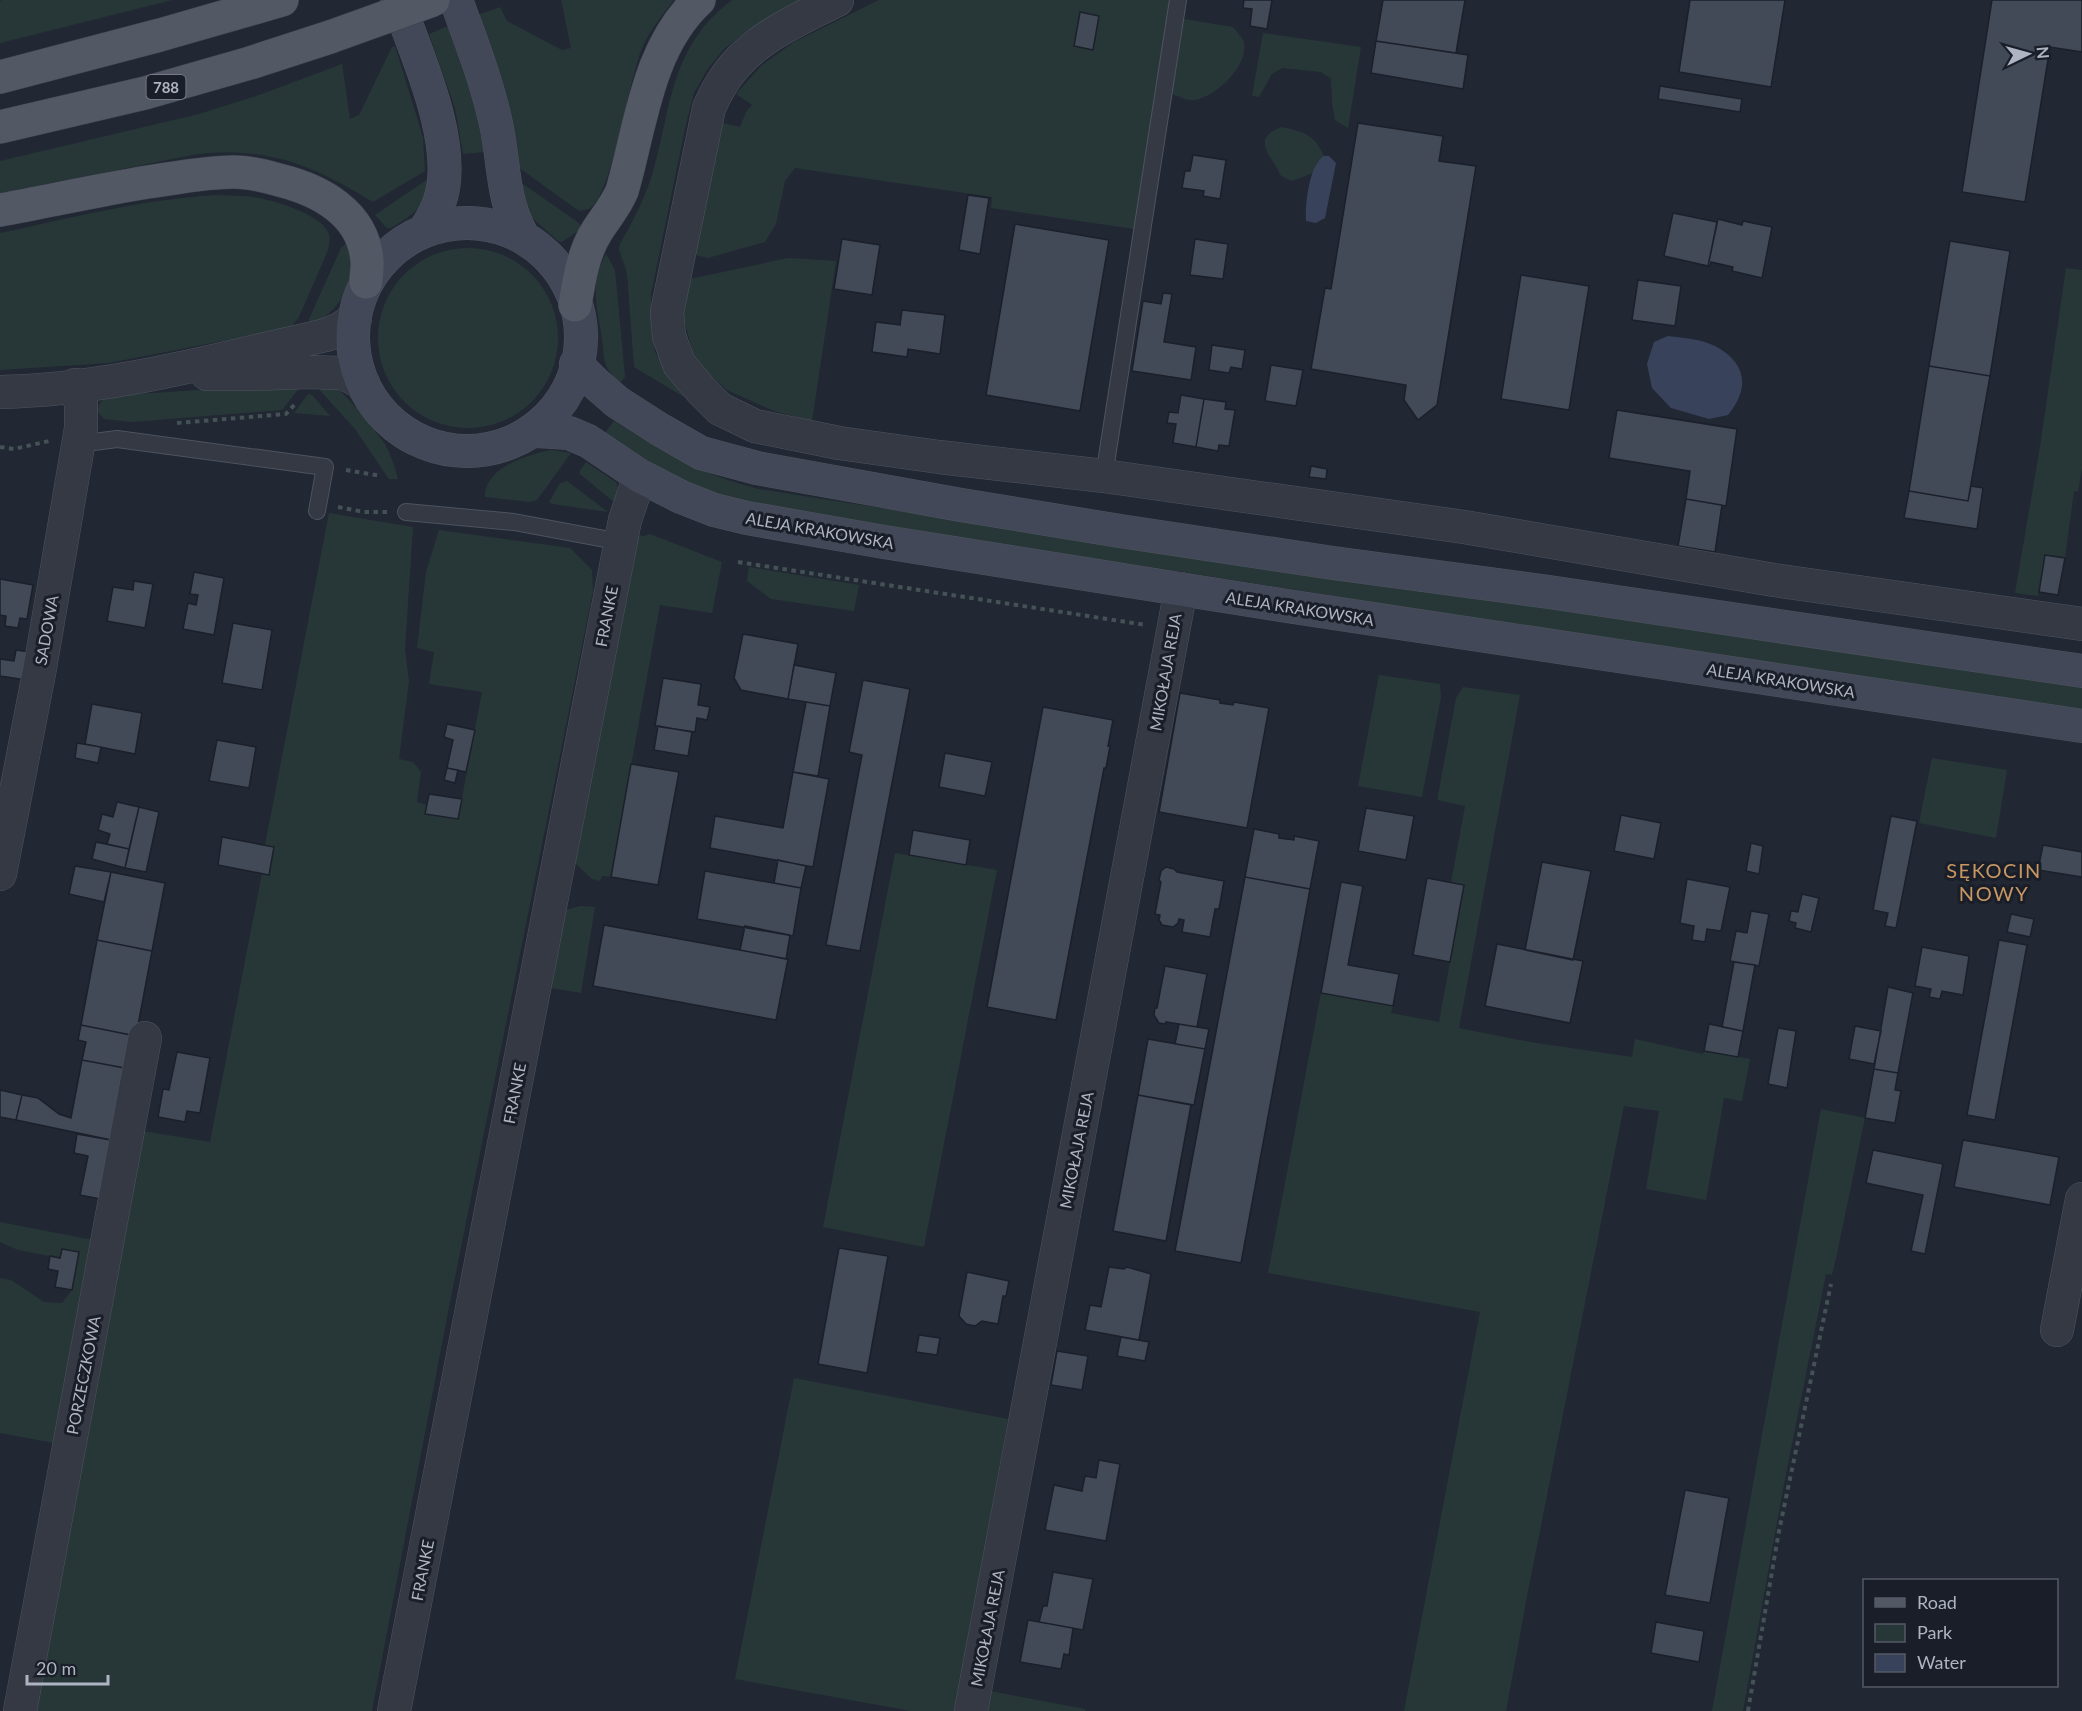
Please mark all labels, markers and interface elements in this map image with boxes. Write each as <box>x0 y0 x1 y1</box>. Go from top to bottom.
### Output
north arrow <box>1998 24 2058 84</box>
text: N <box>2033 46 2053 60</box>
road number: 788 <box>146 75 186 99</box>
street label: ALEJA KRAKOWSKA <box>745 508 896 552</box>
street label: FRANKE <box>591 584 621 648</box>
street label: ALEJA KRAKOWSKA <box>1224 587 1376 629</box>
street label: SADOWA <box>30 593 62 667</box>
street label: MIKOŁAJA REJA <box>1145 612 1185 732</box>
street label: ALEJA KRAKOWSKA <box>1705 659 1857 701</box>
district label: SĘKOCIN NOWY <box>1946 858 2042 905</box>
street label: FRANKE <box>499 1061 529 1125</box>
street label: MIKOŁAJA REJA <box>1055 1090 1097 1210</box>
street label: PORZECZKOWA <box>62 1314 104 1436</box>
street label: FRANKE <box>407 1538 437 1602</box>
street label: MIKOŁAJA REJA <box>966 1568 1008 1688</box>
legend <box>1863 1579 2058 1687</box>
text: Road <box>1917 1591 1957 1613</box>
text: Park <box>1917 1621 1953 1643</box>
scale bar <box>27 1648 108 1686</box>
text: Water <box>1917 1651 1966 1673</box>
text: 20 m <box>36 1657 76 1679</box>

